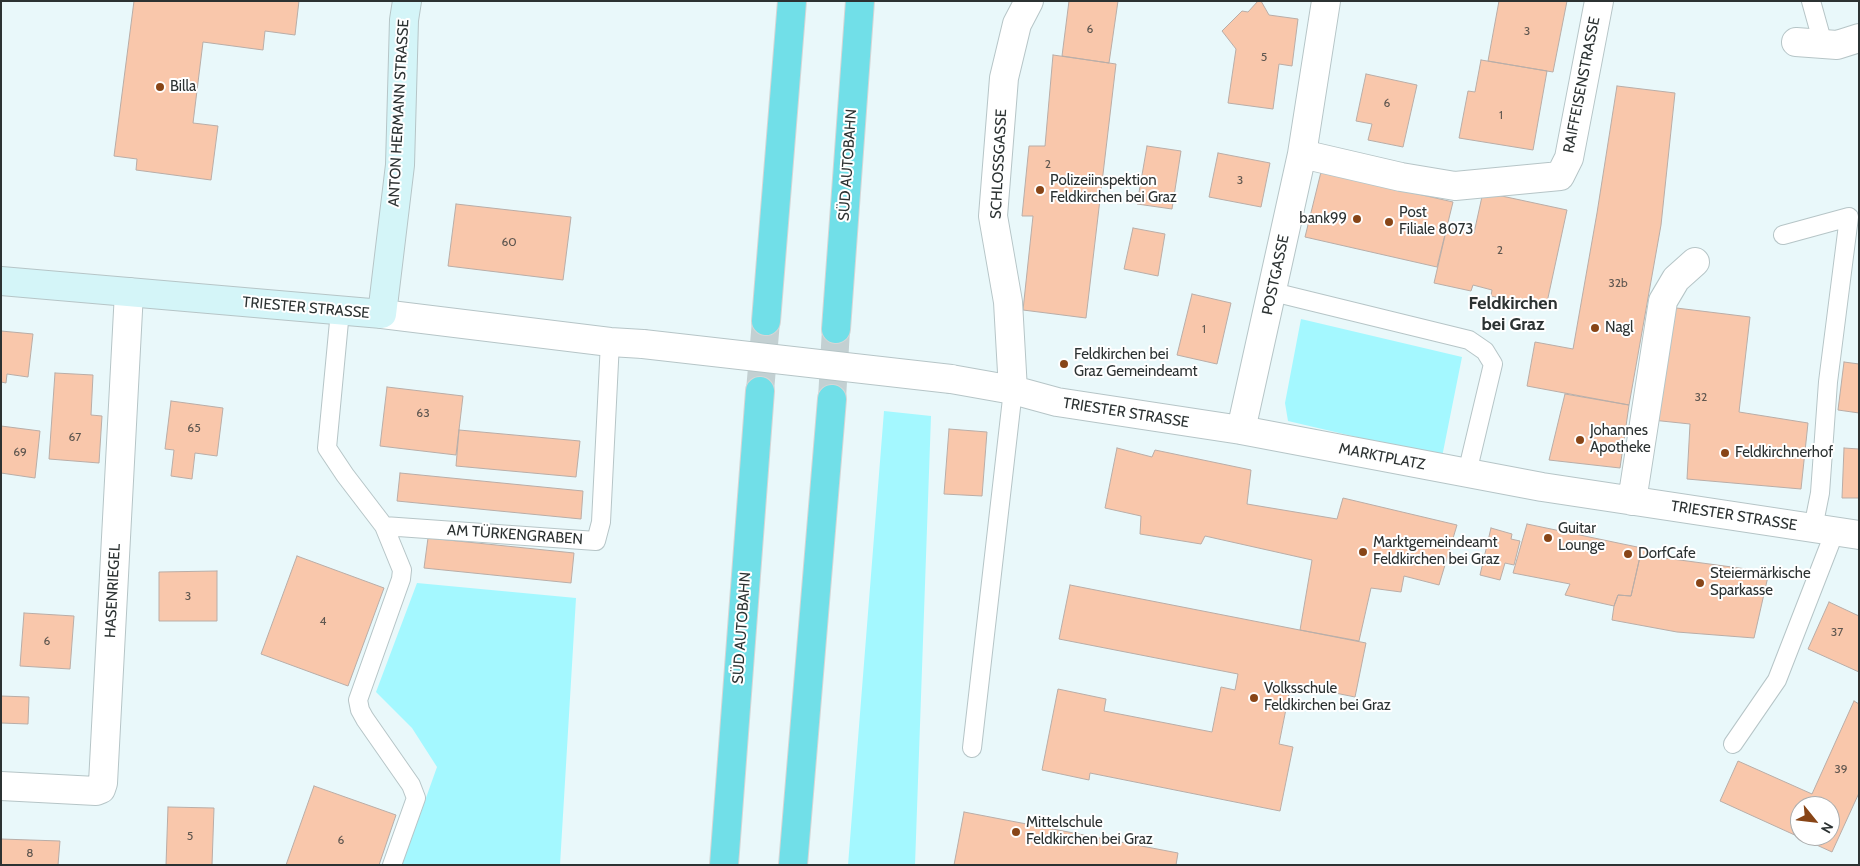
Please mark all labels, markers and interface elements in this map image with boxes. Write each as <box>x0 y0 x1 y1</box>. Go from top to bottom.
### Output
street label: RAIFFEISENSTRASSE <box>1560 15 1604 155</box>
street label: ANTON HERMANN STRASSE <box>385 19 413 207</box>
house number: 6 <box>1087 22 1093 36</box>
house number: 3 <box>1524 24 1530 38</box>
house number: 5 <box>1261 50 1267 64</box>
place label: Billa <box>170 78 196 96</box>
marker: Billa <box>154 81 166 93</box>
house number: 6 <box>1384 96 1390 110</box>
street label: SÜD AUTOBAHN <box>835 108 861 222</box>
house number: 1 <box>1499 108 1503 122</box>
street label: SCHLOSSGASSE <box>987 109 1011 219</box>
house number: 2 <box>1045 157 1051 171</box>
place label: Polizeiinspektion Feldkirchen bei Graz <box>1050 172 1177 207</box>
house number: 3 <box>1237 173 1243 187</box>
marker: Polizeiinspektion Feldkirchen bei Graz <box>1034 184 1046 196</box>
place label: Post Filiale 8073 <box>1399 204 1473 239</box>
place label: bank99 <box>1299 210 1347 228</box>
marker: bank99 <box>1351 213 1363 225</box>
marker: Post Filiale 8073 <box>1383 216 1395 228</box>
street label: POSTGASSE <box>1259 233 1293 317</box>
house number: 60 <box>501 235 517 249</box>
house number: 2 <box>1497 243 1503 257</box>
house number: 32b <box>1608 276 1628 290</box>
street label: TRIESTER STRASSE <box>242 293 370 323</box>
district label: Feldkirchen bei Graz <box>1468 293 1558 336</box>
place label: Nagl <box>1605 319 1634 337</box>
house number: 1 <box>1202 322 1206 336</box>
marker: Nagl <box>1589 322 1601 334</box>
place label: Feldkirchen bei Graz Gemeindeamt <box>1074 346 1198 381</box>
marker: Feldkirchen bei Graz Gemeindeamt <box>1058 358 1070 370</box>
house number: 32 <box>1695 390 1707 404</box>
street label: TRIESTER STRASSE <box>1062 394 1190 432</box>
house number: 63 <box>416 406 430 420</box>
house number: 65 <box>187 421 201 435</box>
place label: Johannes Apotheke <box>1590 422 1651 457</box>
house number: 67 <box>69 430 81 444</box>
marker: Johannes Apotheke <box>1574 434 1586 446</box>
street label: MARKTPLATZ <box>1337 440 1427 474</box>
place label: Feldkirchnerhof <box>1735 444 1833 462</box>
house number: 69 <box>13 445 27 459</box>
marker: Feldkirchnerhof <box>1719 447 1731 459</box>
street label: TRIESTER STRASSE <box>1670 497 1798 535</box>
place label: Guitar Lounge <box>1558 520 1605 555</box>
street label: AM TÜRKENGRABEN <box>446 521 584 549</box>
marker: Guitar Lounge <box>1542 532 1554 544</box>
place label: Marktgemeindeamt Feldkirchen bei Graz <box>1373 534 1500 569</box>
street label: HASENRIEGEL <box>102 543 124 639</box>
place label: DorfCafe <box>1638 545 1696 563</box>
marker: Marktgemeindeamt Feldkirchen bei Graz <box>1357 546 1369 558</box>
marker: DorfCafe <box>1622 548 1634 560</box>
place label: Steiermärkische Sparkasse <box>1710 565 1811 600</box>
street label: SÜD AUTOBAHN <box>729 571 755 685</box>
marker: Steiermärkische Sparkasse <box>1694 577 1706 589</box>
house number: 3 <box>185 589 191 603</box>
house number: 4 <box>320 614 326 628</box>
house number: 37 <box>1831 625 1843 639</box>
house number: 6 <box>44 634 50 648</box>
place label: Volksschule Feldkirchen bei Graz <box>1264 680 1391 715</box>
marker: Volksschule Feldkirchen bei Graz <box>1248 692 1260 704</box>
house number: 39 <box>1834 762 1848 776</box>
north arrow <box>1790 796 1840 846</box>
place label: Mittelschule Feldkirchen bei Graz <box>1026 814 1153 849</box>
text: N <box>1817 819 1838 836</box>
marker: Mittelschule Feldkirchen bei Graz <box>1010 826 1022 838</box>
house number: 5 <box>187 829 193 843</box>
house number: 6 <box>338 833 344 847</box>
house number: 8 <box>26 846 34 860</box>

